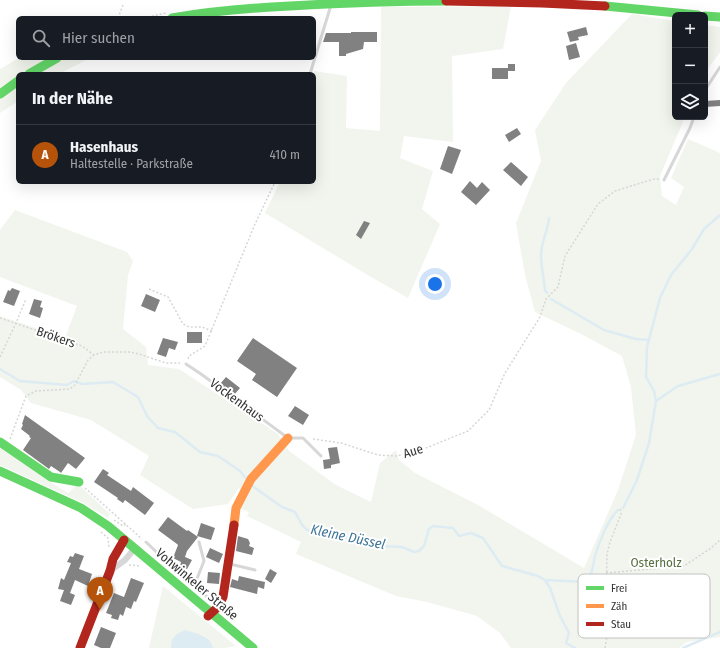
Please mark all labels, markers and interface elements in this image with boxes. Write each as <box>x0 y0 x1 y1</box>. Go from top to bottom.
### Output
map controls <box>672 12 708 120</box>
button: + <box>672 12 708 48</box>
search box <box>16 16 316 60</box>
icon: search <box>30 27 52 49</box>
text: Hier suchen <box>62 29 135 47</box>
button: − <box>672 48 708 84</box>
button: layers <box>672 84 708 120</box>
text: In der Nähe <box>32 88 113 109</box>
text: Hasenhaus <box>70 138 138 156</box>
text: A <box>41 147 49 162</box>
text: 410 m <box>270 147 300 162</box>
text: Haltestelle · Parkstraße <box>70 156 193 171</box>
your location <box>425 274 445 294</box>
street label: Brökers <box>34 323 78 351</box>
street label: Vockenhaus <box>207 375 267 425</box>
street label: Aue <box>401 441 425 461</box>
water label: Kleine Düssel <box>309 521 387 553</box>
street label: Vohwinkeler Straße <box>153 545 241 623</box>
park label: Osterholz <box>630 555 682 570</box>
legend <box>578 574 710 638</box>
pin: A <box>87 577 113 610</box>
text: Frei <box>611 582 627 595</box>
text: Zäh <box>611 600 627 613</box>
text: Stau <box>611 618 631 631</box>

